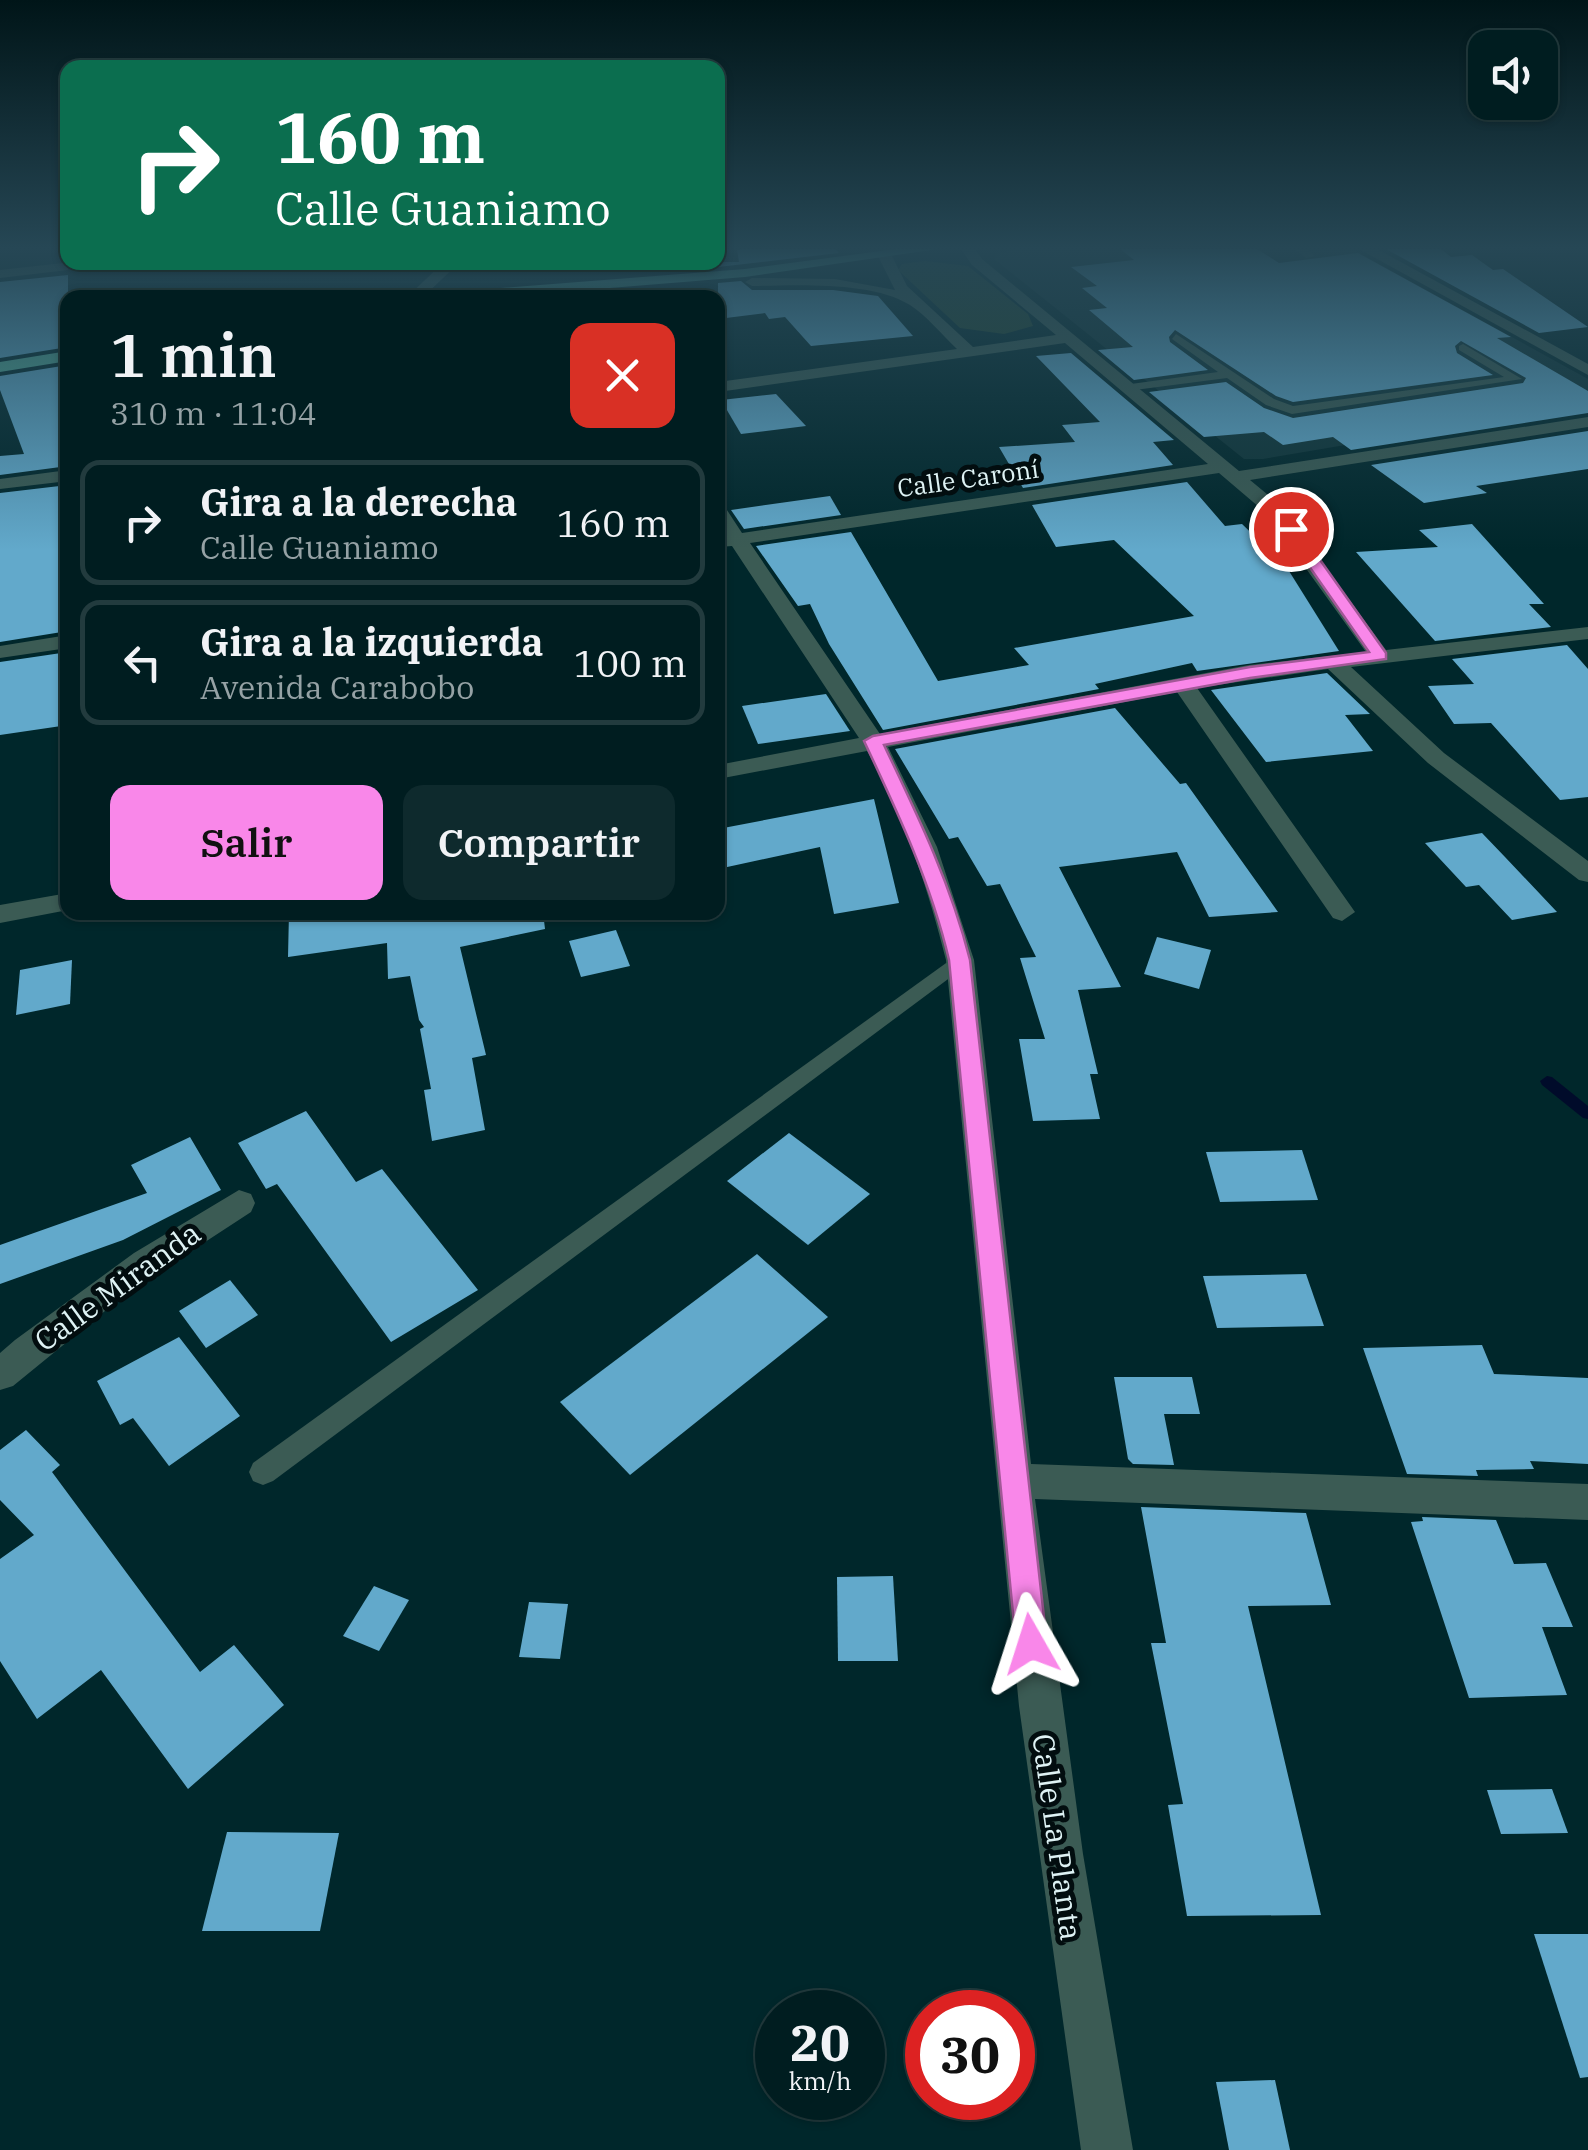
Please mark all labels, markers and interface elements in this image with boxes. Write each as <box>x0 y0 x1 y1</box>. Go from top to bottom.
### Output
map controls <box>1468 30 1558 120</box>
button: sound <box>1468 30 1558 120</box>
text: 160 m <box>275 91 485 182</box>
icon: right <box>110 100 240 230</box>
text: Calle Guaniamo <box>275 179 611 237</box>
text: 1 min <box>110 315 277 394</box>
button: close <box>570 323 675 428</box>
text: 310 m · 11:04 <box>110 392 317 434</box>
street label: Calle Caroní <box>895 452 1041 504</box>
text: Gira a la derecha <box>200 477 517 526</box>
pin <box>1249 487 1334 572</box>
icon: right <box>115 495 170 550</box>
text: 160 m <box>557 498 670 547</box>
icon: arrive <box>1264 502 1319 557</box>
text: Calle Guaniamo <box>200 526 439 568</box>
text: Gira a la izquierda <box>200 617 543 666</box>
icon: left <box>115 635 170 690</box>
text: 100 m <box>573 638 687 687</box>
text: Avenida Carabobo <box>200 666 474 708</box>
button: Salir <box>110 785 383 900</box>
button: Compartir <box>403 785 675 900</box>
street label: Calle Miranda <box>26 1213 208 1359</box>
position arrow <box>979 1592 1083 1696</box>
street label: Calle La Planta <box>1024 1731 1092 1943</box>
speed limit sign: 30 <box>905 1990 1035 2120</box>
text: 20 <box>790 2010 850 2075</box>
text: km/h <box>788 2064 852 2097</box>

